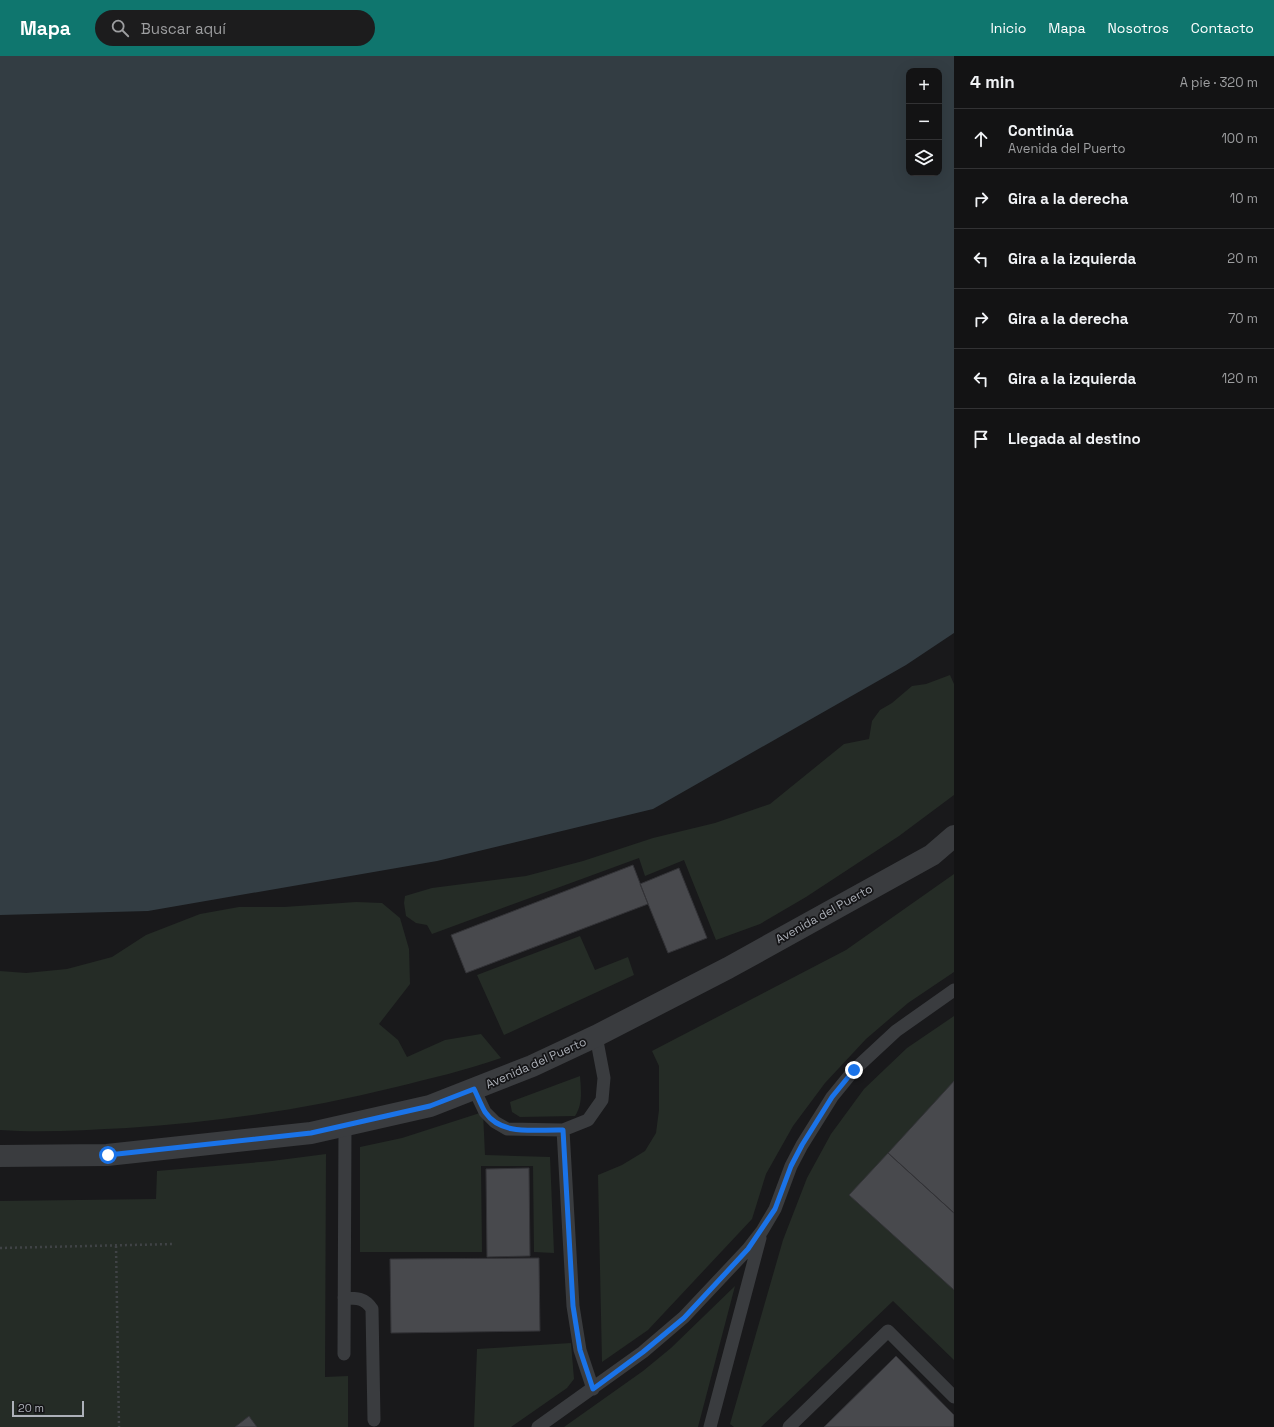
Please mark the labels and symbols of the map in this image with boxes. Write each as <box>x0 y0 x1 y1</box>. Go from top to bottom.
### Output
street label: Avenida del Puerto <box>773 881 875 947</box>
street label: Avenida del Puerto <box>483 1034 589 1092</box>
route end <box>845 1061 863 1079</box>
route start <box>99 1146 117 1164</box>
scale bar <box>12 1399 84 1418</box>

